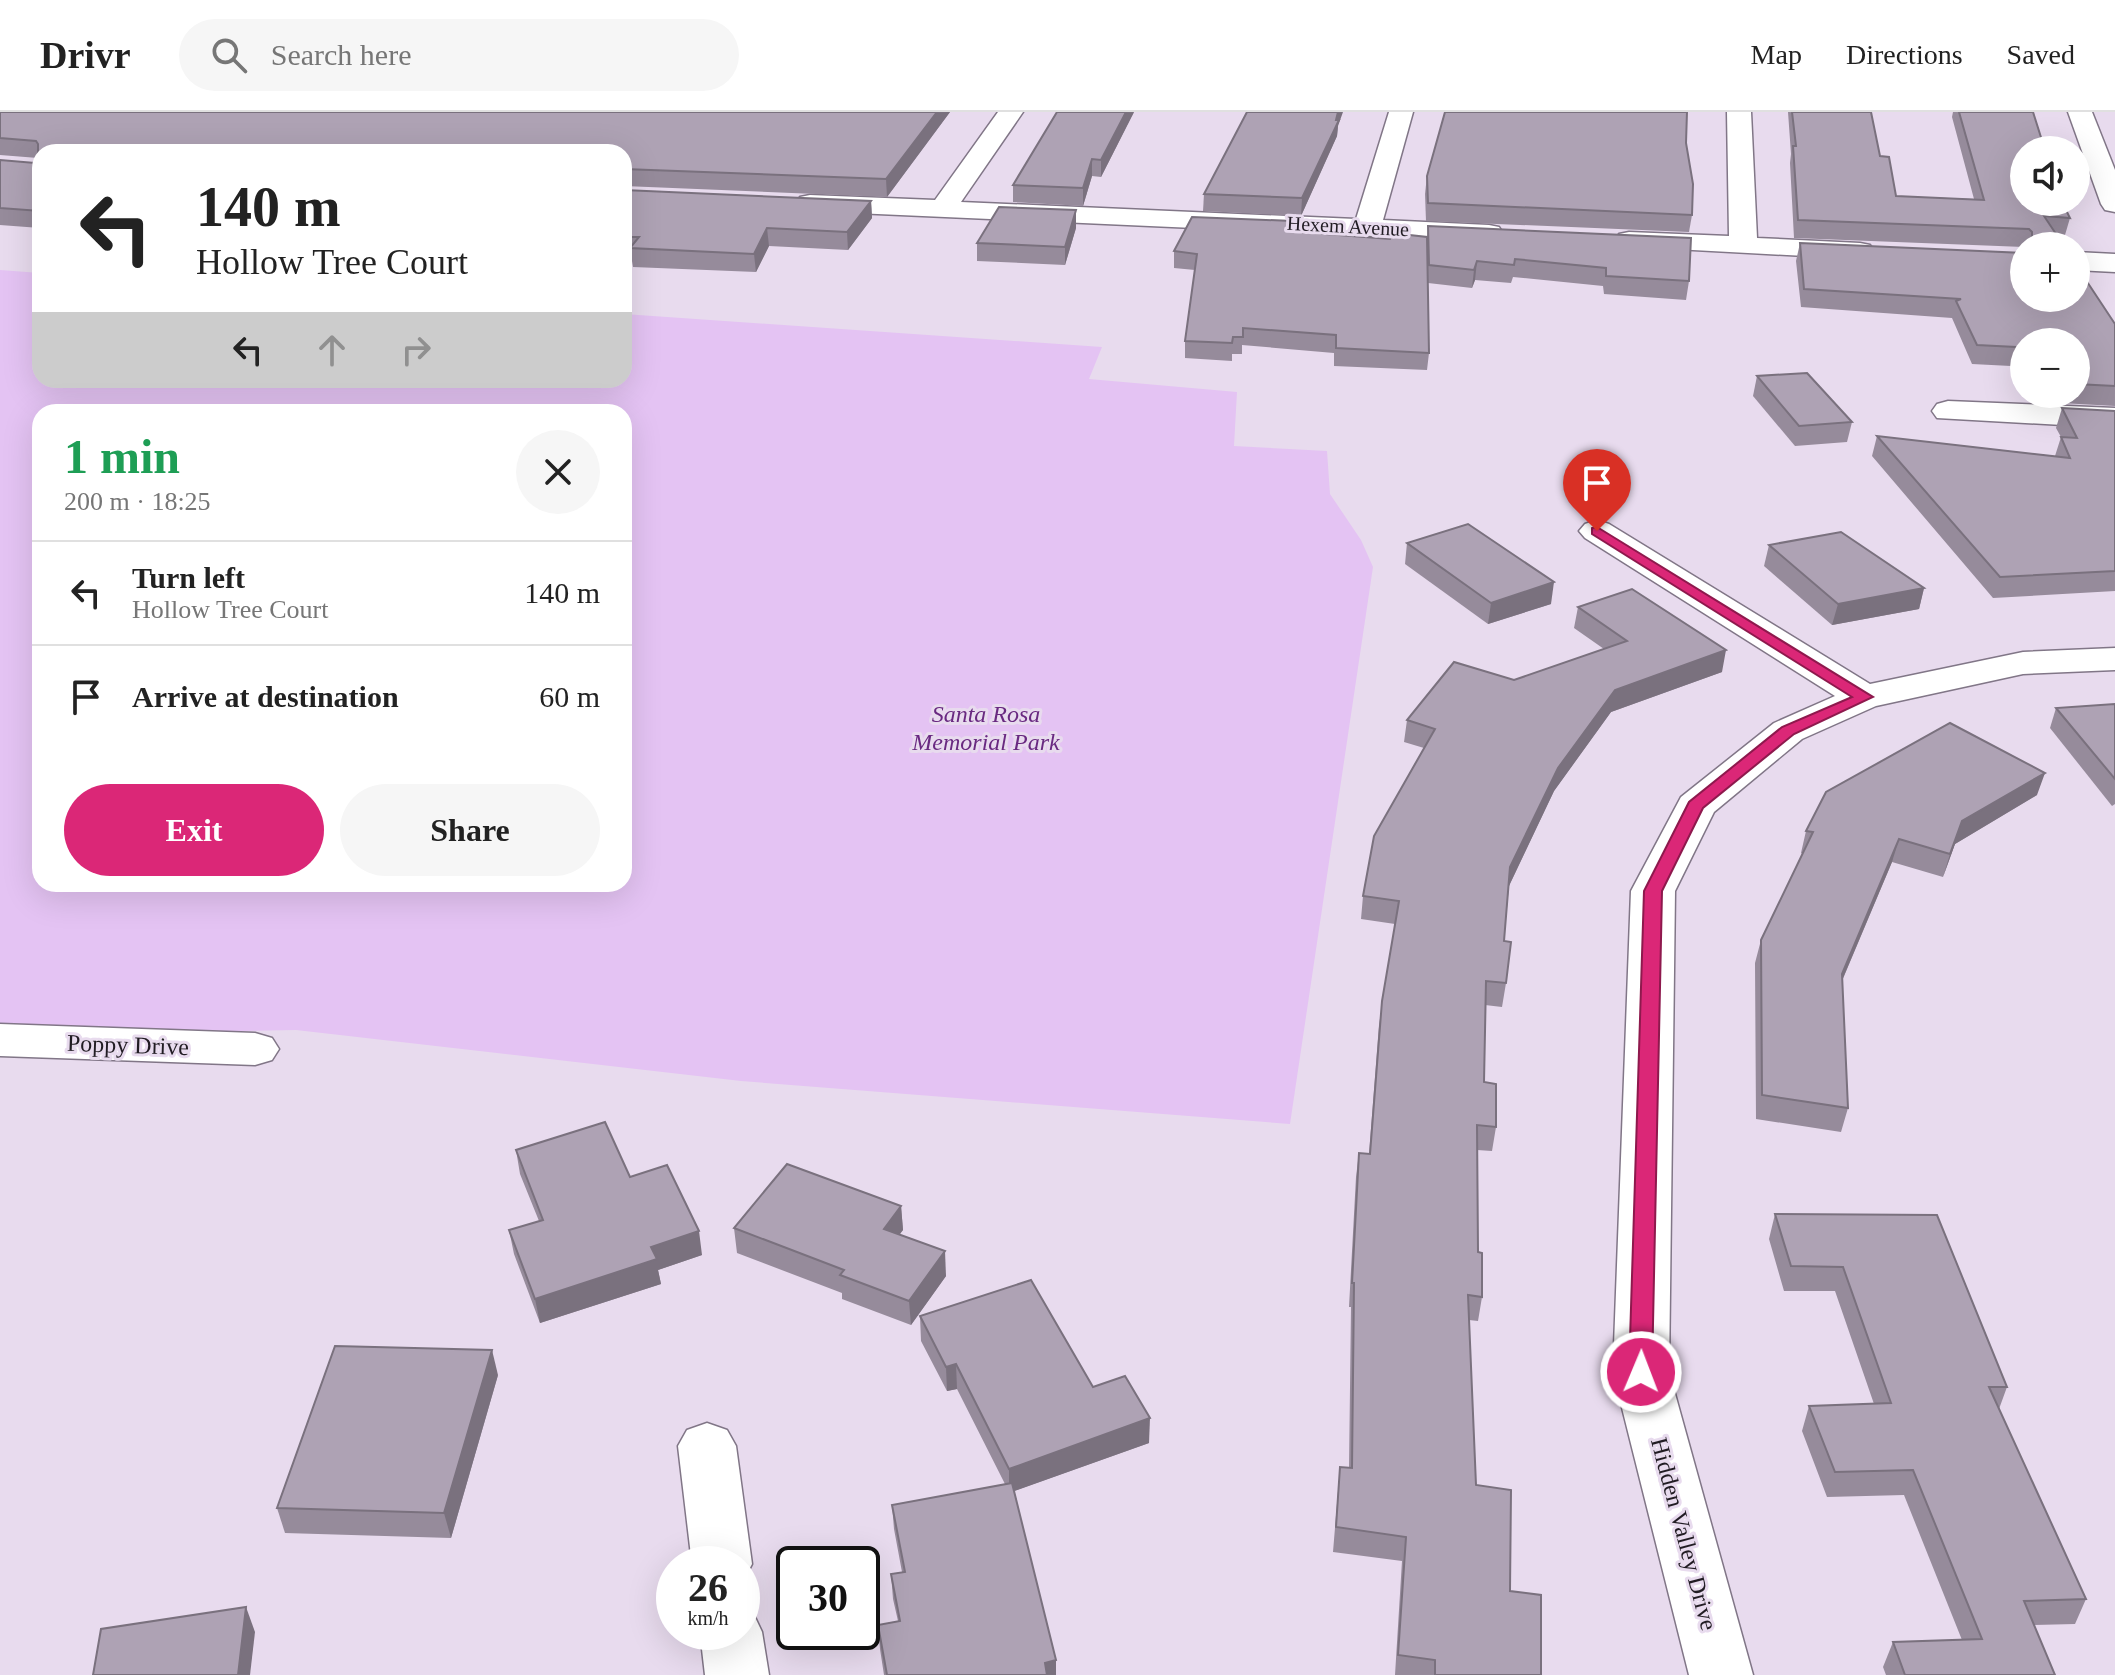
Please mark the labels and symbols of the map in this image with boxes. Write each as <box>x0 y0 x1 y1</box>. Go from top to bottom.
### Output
street label: Hexem Avenue <box>1286 212 1410 240</box>
pin <box>1563 449 1631 531</box>
park label: Santa Rosa Memorial Park <box>911 701 1060 755</box>
street label: Poppy Drive <box>67 1030 189 1060</box>
position arrow <box>1599 1330 1683 1414</box>
street label: Hidden Valley Drive <box>1646 1435 1722 1633</box>
speed limit sign: 30 <box>776 1546 880 1650</box>

